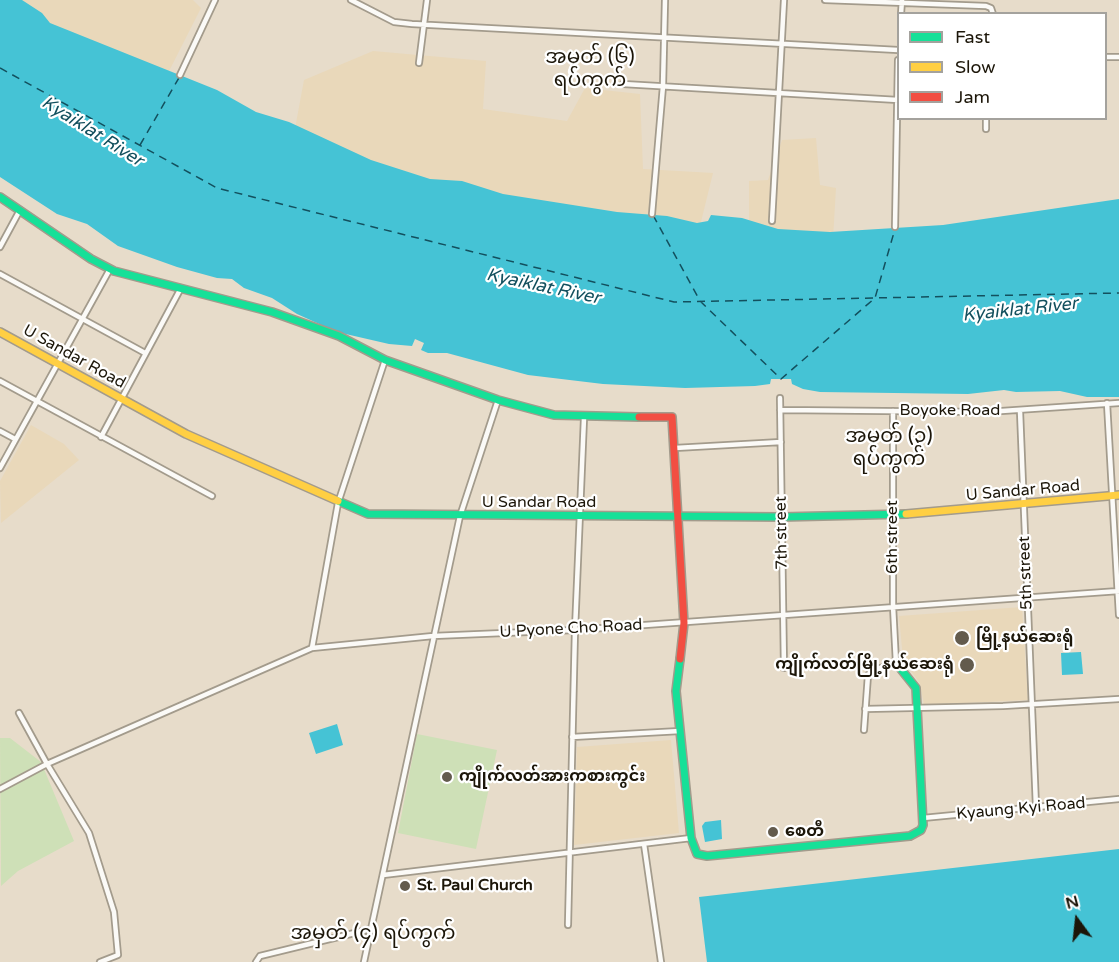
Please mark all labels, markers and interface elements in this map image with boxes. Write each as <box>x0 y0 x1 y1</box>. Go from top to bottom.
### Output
legend <box>897 12 1107 120</box>
text: Fast <box>955 26 990 48</box>
district label: အမှတ် (၆) ရပ်ကွက် <box>545 46 635 93</box>
text: Slow <box>955 56 996 78</box>
text: Jam <box>955 86 990 108</box>
water label: Kyaiklat River <box>37 92 147 172</box>
water label: Kyaiklat River <box>484 264 602 310</box>
water label: Kyaiklat River <box>961 293 1079 327</box>
street label: U Sandar Road <box>19 321 129 393</box>
street label: Boyoke Road <box>900 401 1000 421</box>
district label: အမှတ် (၃) ရပ်ကွက် <box>845 425 933 472</box>
street label: U Sandar Road <box>965 476 1081 506</box>
street label: U Sandar Road <box>482 493 596 513</box>
street label: 7th street <box>772 496 792 570</box>
street label: 6th street <box>883 500 903 574</box>
street label: 5th street <box>1015 536 1037 610</box>
street label: U Pyone Cho Road <box>499 616 643 642</box>
place label: မြို့နယ်ဆေးရုံ <box>976 628 1073 648</box>
marker: မြို့နယ်ဆေးရုံ <box>953 629 971 647</box>
place label: ကျိုက်လတ်မြို့နယ်ဆေးရုံ <box>775 655 954 675</box>
marker: ကျိုက်လတ်မြို့နယ်ဆေးရုံ <box>958 656 976 674</box>
place label: ကျိုက်လတ်အားကစားကွင်း <box>459 767 645 787</box>
marker: ကျိုက်လတ်အားကစားကွင်း <box>440 770 454 784</box>
street label: Kyaung Kyi Road <box>956 794 1086 824</box>
place label: စေတီ <box>785 822 824 842</box>
marker: စေတီ <box>766 825 780 839</box>
place label: St. Paul Church <box>417 876 533 896</box>
marker: St. Paul Church <box>398 879 412 893</box>
north arrow <box>1047 890 1107 950</box>
text: N <box>1064 891 1081 914</box>
district label: အမှတ် (၄) ရပ်ကွက် <box>291 922 455 946</box>

